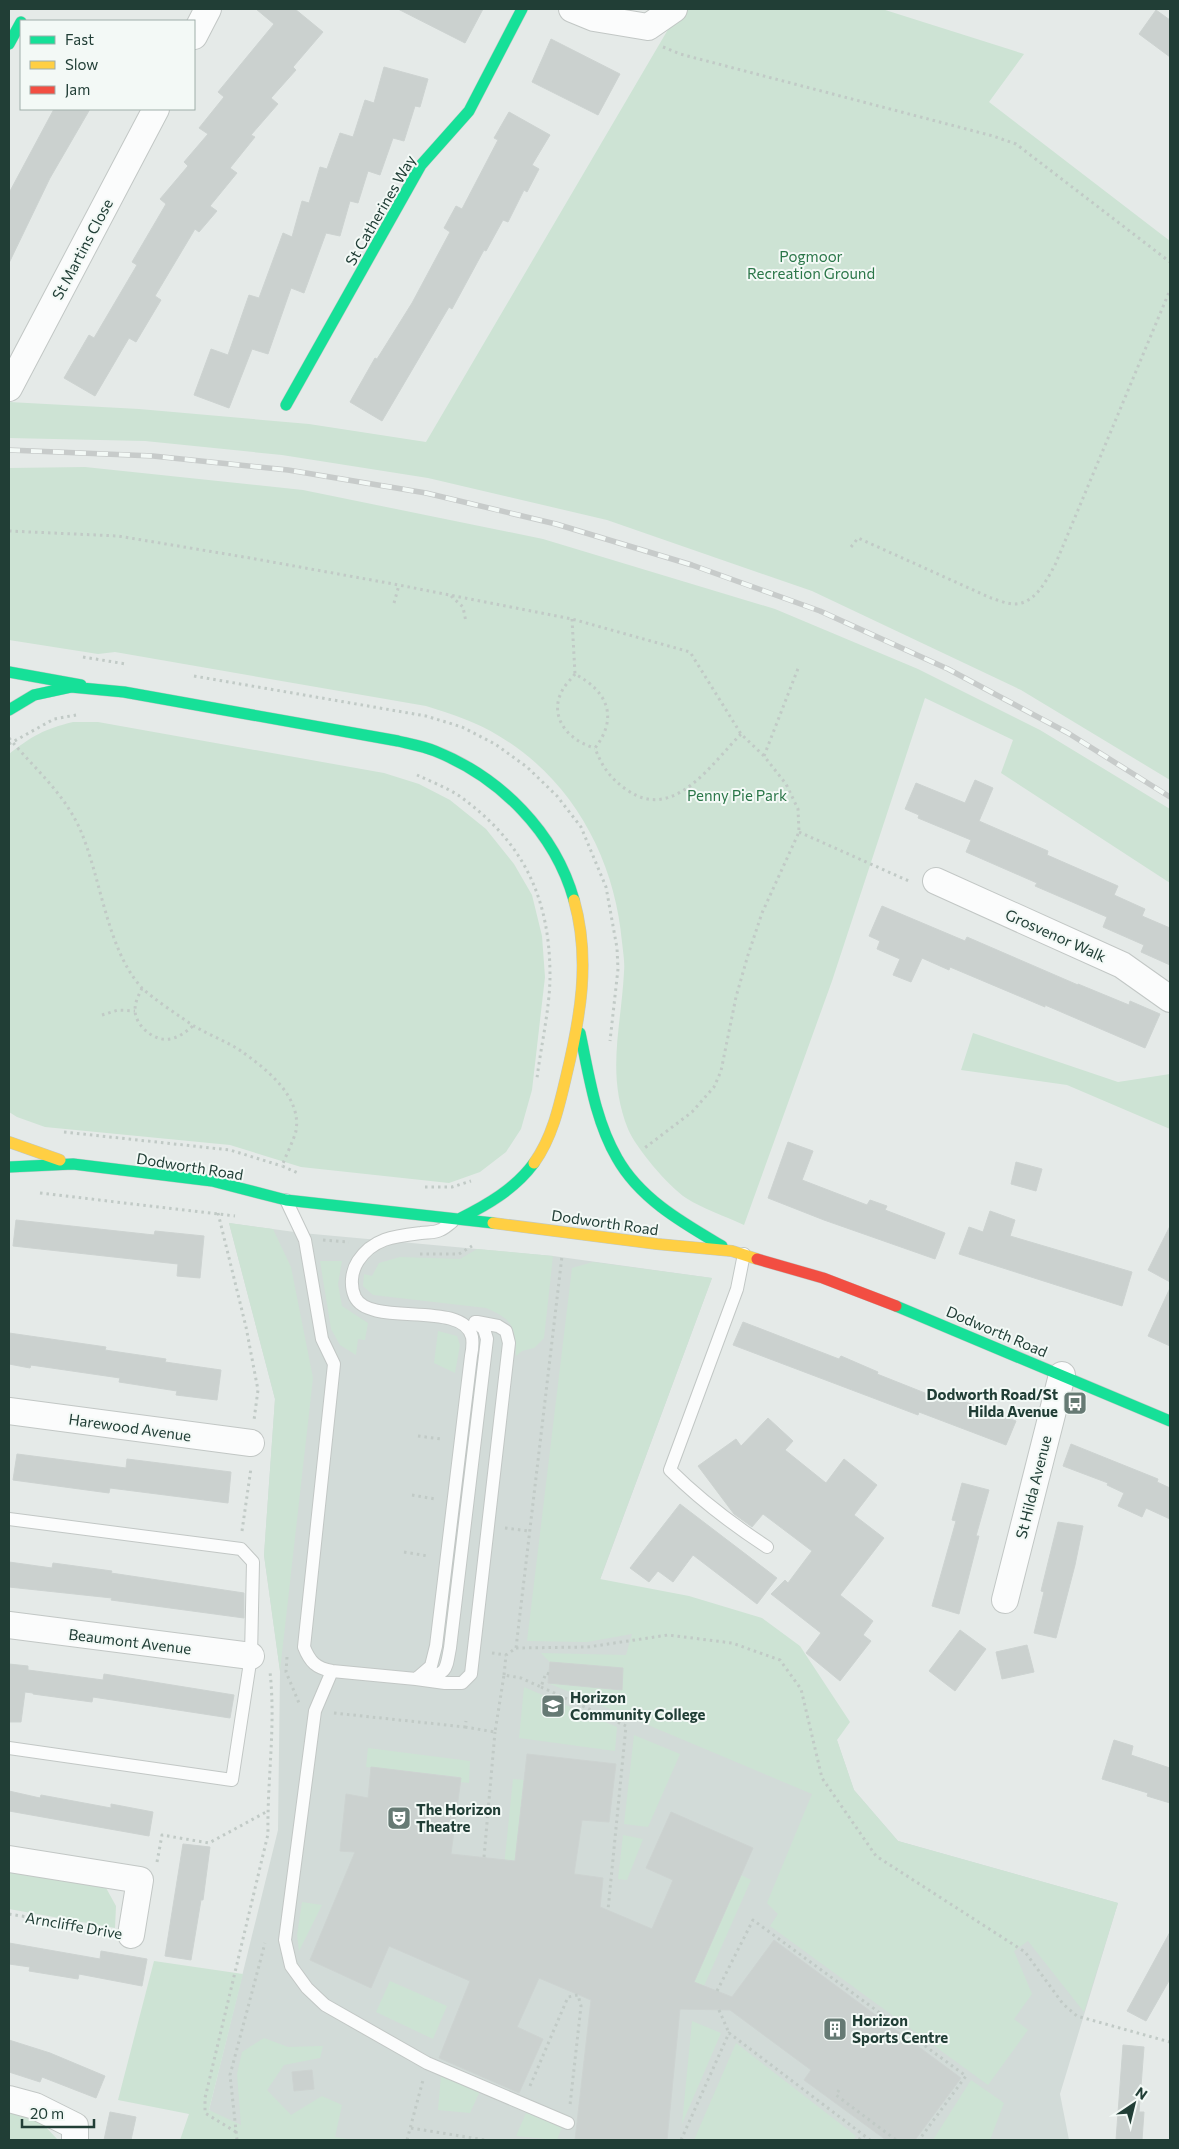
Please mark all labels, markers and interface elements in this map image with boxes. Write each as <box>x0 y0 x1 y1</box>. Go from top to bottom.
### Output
legend <box>20 20 195 110</box>
text: Fast <box>65 30 94 48</box>
text: Slow <box>65 55 98 73</box>
text: Jam <box>65 80 90 98</box>
street label: St Catherines Way <box>341 151 419 268</box>
street label: St Martins Close <box>48 195 116 303</box>
park label: Pogmoor Recreation Ground <box>747 247 875 282</box>
park label: Penny Pie Park <box>687 786 787 804</box>
street label: Grosvenor Walk <box>1003 905 1109 965</box>
street label: Dodworth Road <box>135 1149 245 1183</box>
street label: Dodworth Road <box>550 1206 660 1238</box>
street label: Dodworth Road <box>944 1302 1050 1360</box>
place label: Dodworth Road/St Hilda Avenue <box>927 1385 1058 1420</box>
bus stop icon: Dodworth Road/St Hilda Avenue <box>1062 1390 1088 1416</box>
street label: Harewood Avenue <box>67 1409 193 1445</box>
street label: St Hilda Avenue <box>1011 1433 1055 1541</box>
street label: Beaumont Avenue <box>68 1625 192 1657</box>
place label: Horizon Community College <box>570 1688 706 1723</box>
school or university icon: Horizon Community College <box>540 1693 566 1719</box>
place label: The Horizon Theatre <box>416 1800 501 1835</box>
theatre icon: The Horizon Theatre <box>386 1805 412 1831</box>
street label: Arncliffe Drive <box>24 1908 124 1942</box>
place label: Horizon Sports Centre <box>852 2011 948 2046</box>
building icon: Horizon Sports Centre <box>822 2016 848 2042</box>
north arrow <box>1109 2079 1159 2129</box>
text: N <box>1133 2083 1151 2103</box>
scale bar <box>22 2096 95 2128</box>
text: 20 m <box>30 2104 64 2122</box>

